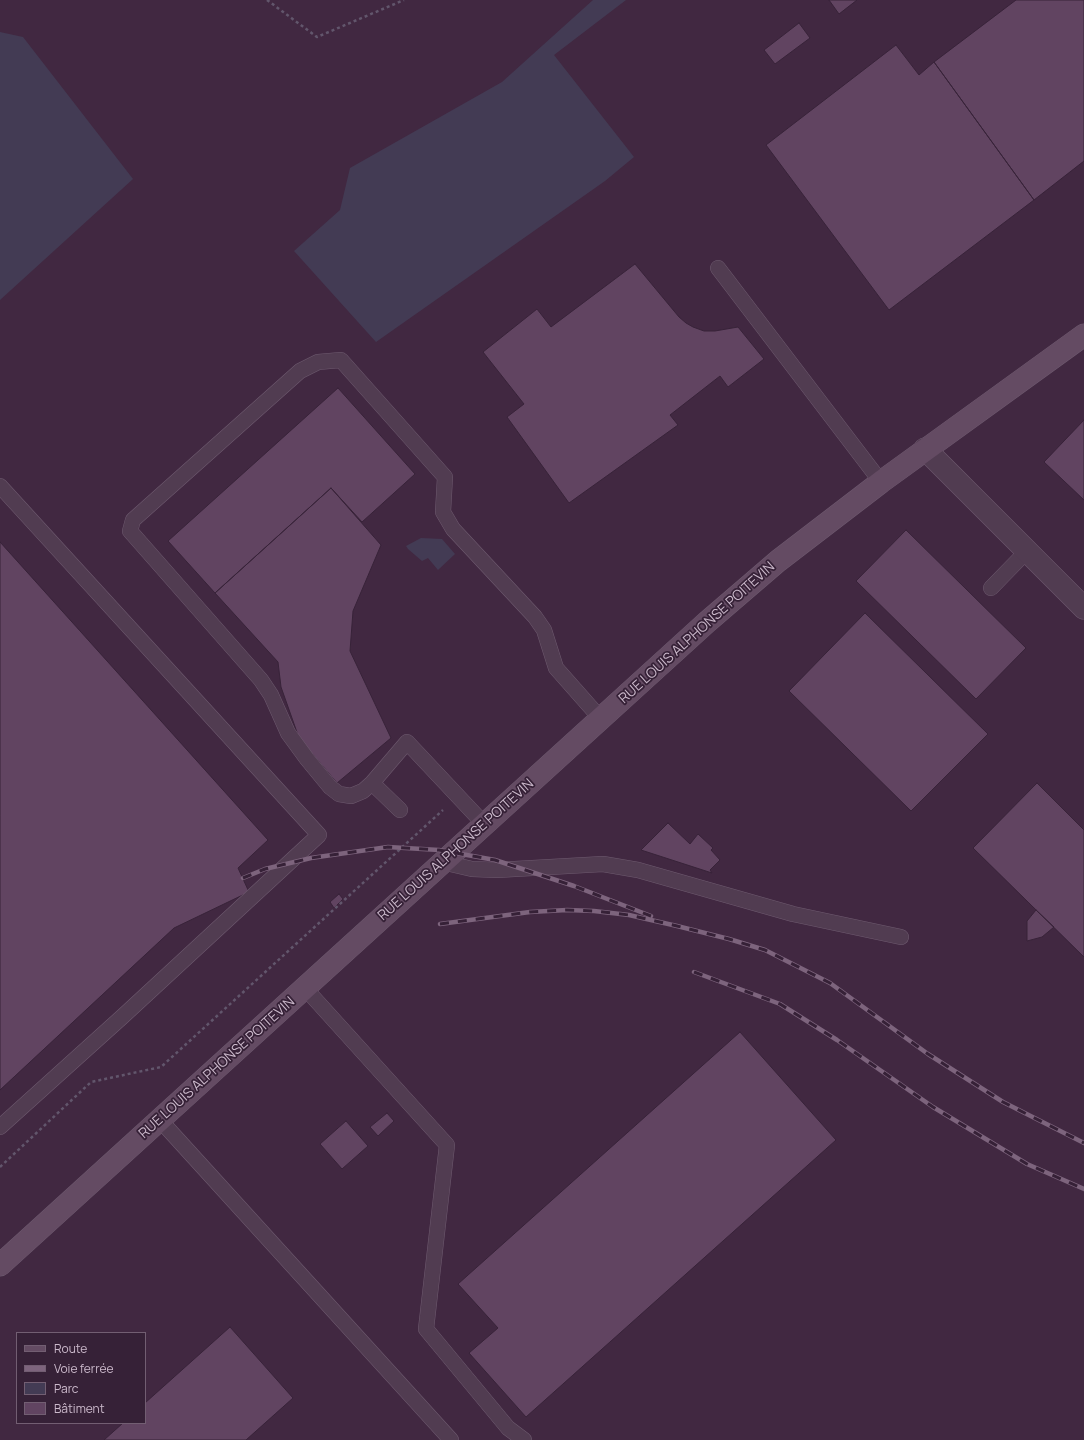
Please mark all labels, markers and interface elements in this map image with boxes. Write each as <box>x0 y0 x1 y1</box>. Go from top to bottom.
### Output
street label: RUE LOUIS ALPHONSE POITEVIN <box>616 559 778 707</box>
street label: RUE LOUIS ALPHONSE POITEVIN <box>375 776 537 924</box>
street label: RUE LOUIS ALPHONSE POITEVIN <box>136 994 298 1142</box>
legend <box>16 1332 146 1424</box>
text: Route <box>54 1340 87 1357</box>
text: Voie ferrée <box>54 1360 114 1377</box>
text: Parc <box>54 1380 78 1397</box>
text: Bâtiment <box>54 1400 105 1417</box>

